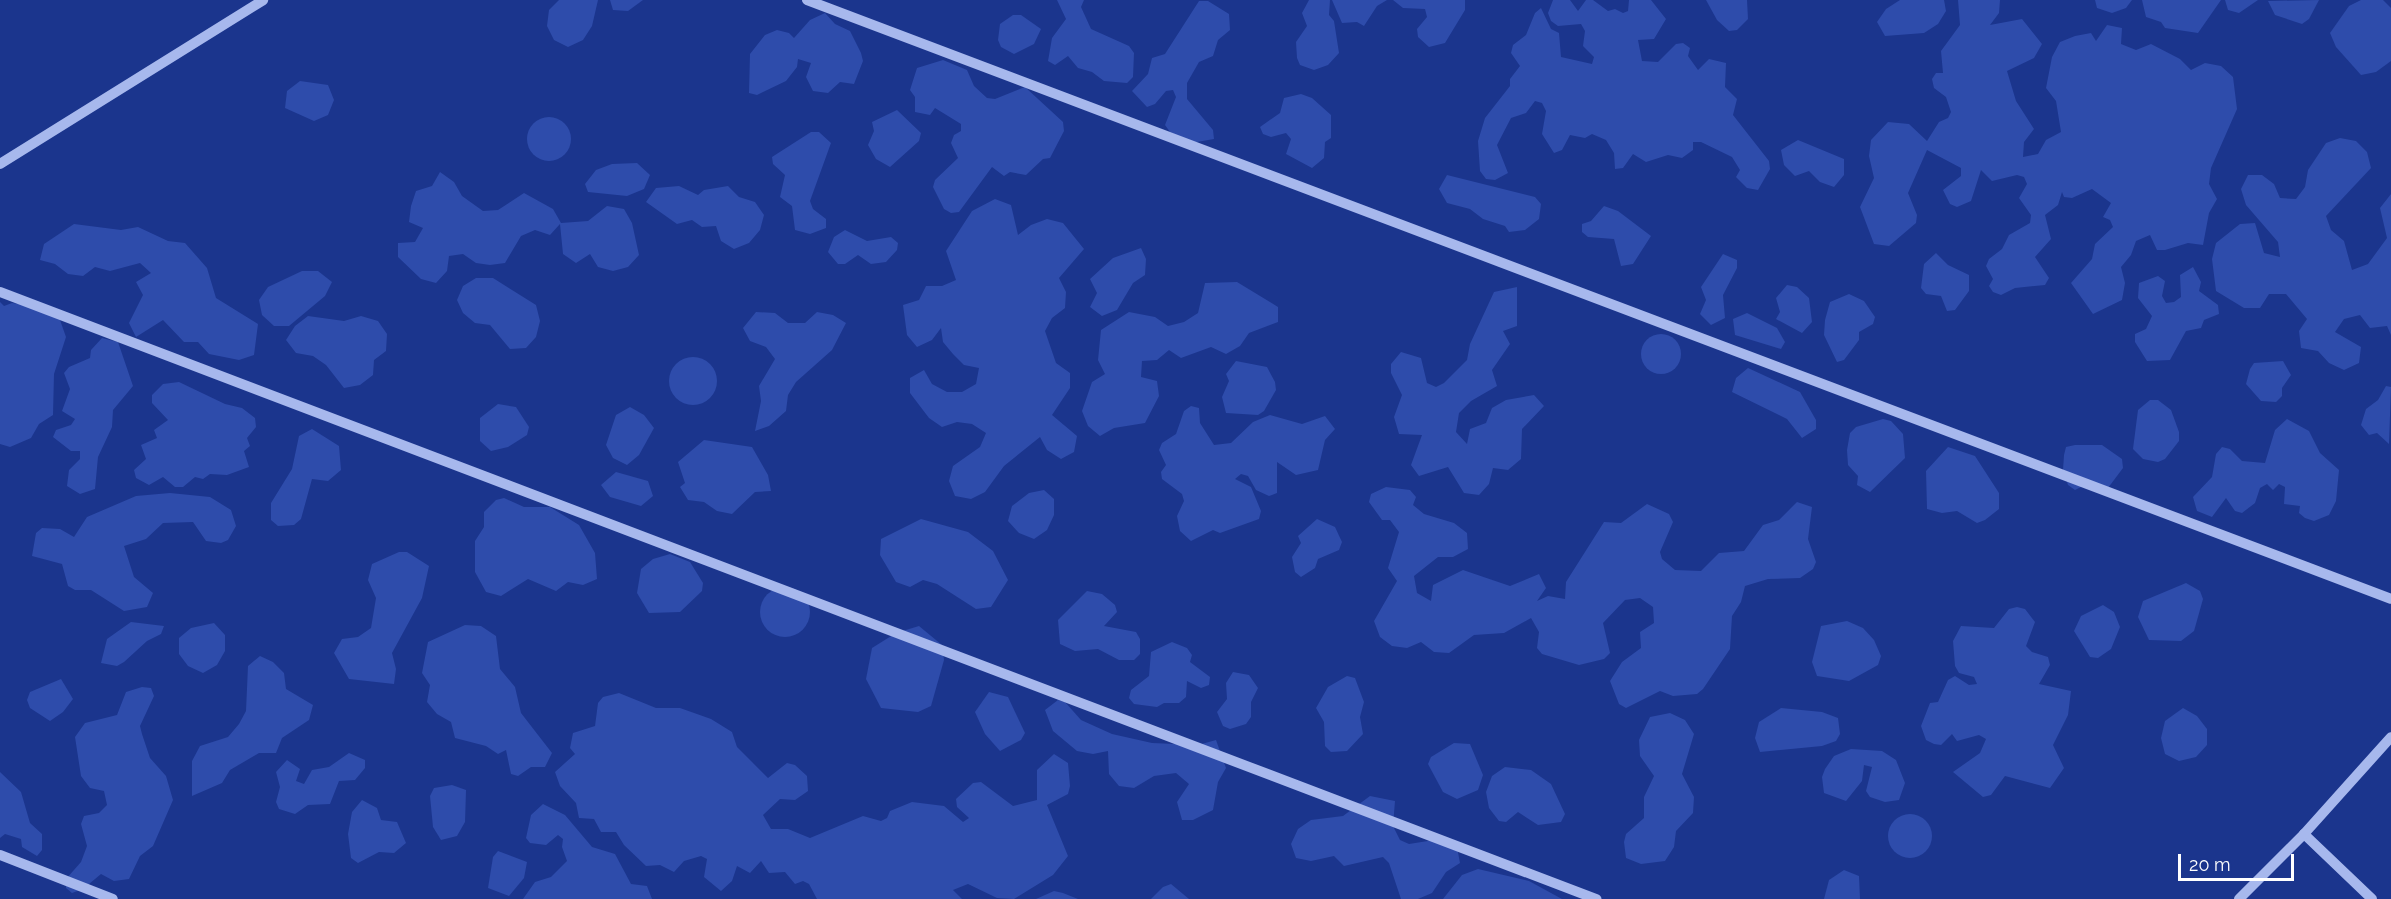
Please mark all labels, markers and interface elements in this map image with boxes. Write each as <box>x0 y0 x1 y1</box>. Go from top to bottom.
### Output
scale bar <box>2181 842 2296 880</box>
text: 20 m <box>2189 854 2231 875</box>

